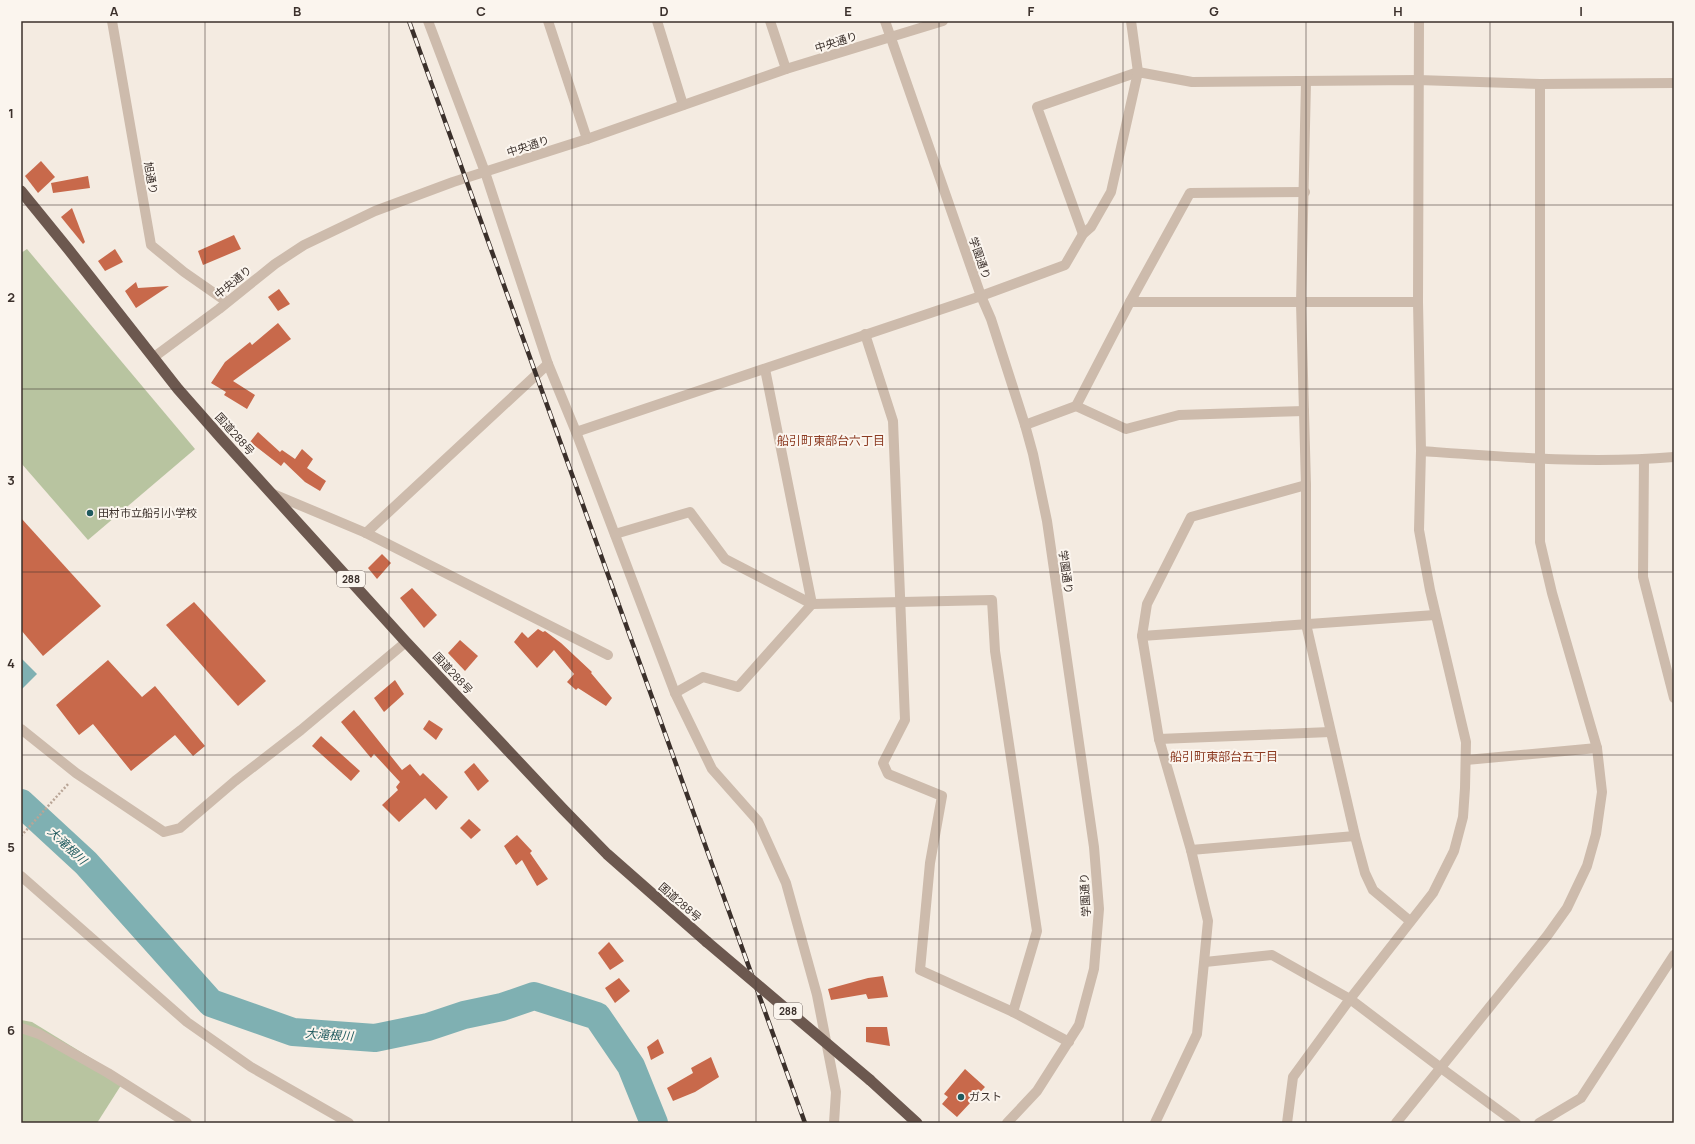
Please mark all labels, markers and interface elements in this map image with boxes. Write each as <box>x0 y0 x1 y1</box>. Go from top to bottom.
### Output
text: A <box>110 2 119 20</box>
text: B <box>293 2 301 20</box>
text: C <box>476 2 486 20</box>
text: D <box>659 2 669 20</box>
text: E <box>844 2 852 20</box>
text: F <box>1028 2 1035 20</box>
text: G <box>1209 2 1219 20</box>
text: H <box>1393 2 1403 20</box>
text: I <box>1579 2 1583 20</box>
street label: 中央通り <box>813 28 859 55</box>
text: 1 <box>8 104 14 122</box>
street label: 中央通り <box>505 132 551 159</box>
street label: 旭通り <box>141 160 162 195</box>
street label: 学園通り <box>966 235 995 281</box>
street label: 中央通り <box>211 262 255 301</box>
text: 2 <box>7 288 15 306</box>
street label: 国道288号 <box>212 409 258 458</box>
district label: 船引町東部台六丁目 <box>777 432 885 449</box>
text: 3 <box>7 471 15 489</box>
place label: 田村市立船引小学校 <box>98 505 197 520</box>
marker: 田村市立船引小学校 <box>85 508 95 518</box>
street label: 学園通り <box>1056 549 1077 595</box>
road number: 288 <box>337 571 365 587</box>
street label: 国道288号 <box>430 649 477 697</box>
text: 4 <box>7 654 15 672</box>
district label: 船引町東部台五丁目 <box>1170 748 1278 765</box>
water label: 大滝根川 <box>44 823 92 870</box>
text: 5 <box>7 838 15 856</box>
street label: 学園通り <box>1076 873 1093 917</box>
street label: 国道288号 <box>656 879 705 924</box>
road number: 288 <box>774 1003 802 1019</box>
text: 6 <box>7 1021 15 1039</box>
water label: 大滝根川 <box>304 1024 356 1045</box>
place label: ガスト <box>969 1089 1002 1104</box>
marker: ガスト <box>956 1092 966 1102</box>

